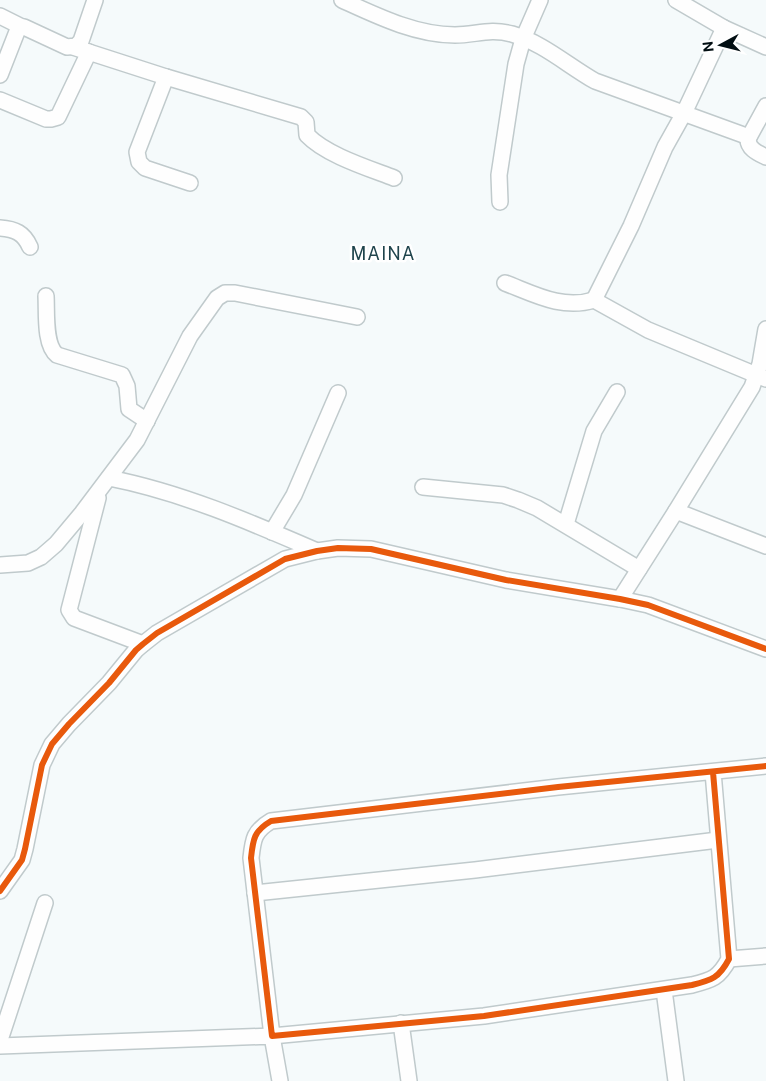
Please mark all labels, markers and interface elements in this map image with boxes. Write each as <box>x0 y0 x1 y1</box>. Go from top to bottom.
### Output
north arrow <box>696 20 746 70</box>
text: N <box>699 40 717 53</box>
district label: MAINA <box>350 243 416 264</box>

